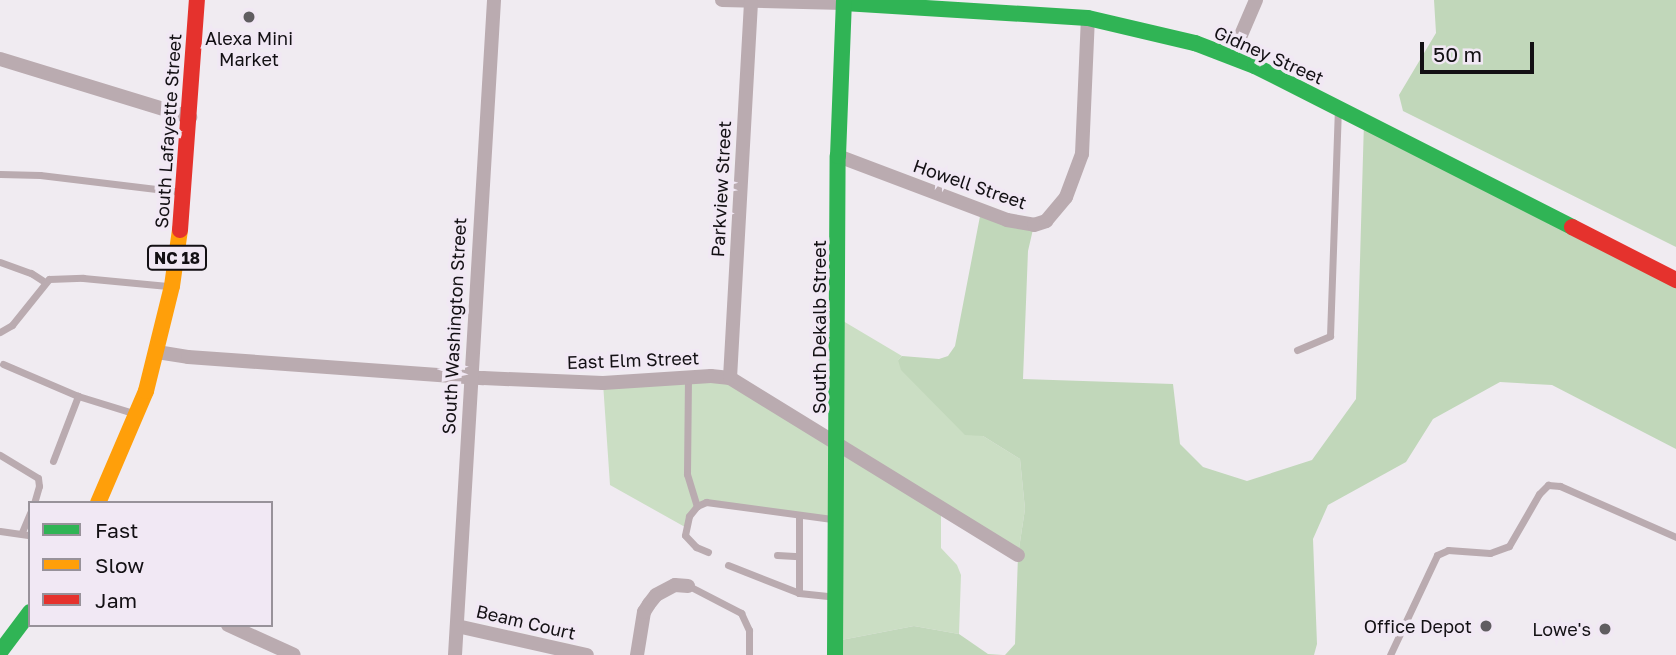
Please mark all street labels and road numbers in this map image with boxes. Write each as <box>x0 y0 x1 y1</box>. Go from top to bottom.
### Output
street label: Gidney Street <box>1211 21 1327 89</box>
street label: South Lafayette Street <box>150 33 186 229</box>
street label: Parkview Street <box>707 120 735 258</box>
street label: Howell Street <box>910 155 1030 213</box>
street label: South Washington Street <box>438 217 470 435</box>
street label: South Dekalb Street <box>808 240 830 414</box>
road number: NC 18 <box>146 246 208 270</box>
street label: East Elm Street <box>566 347 700 373</box>
street label: Beam Court <box>474 600 578 644</box>

